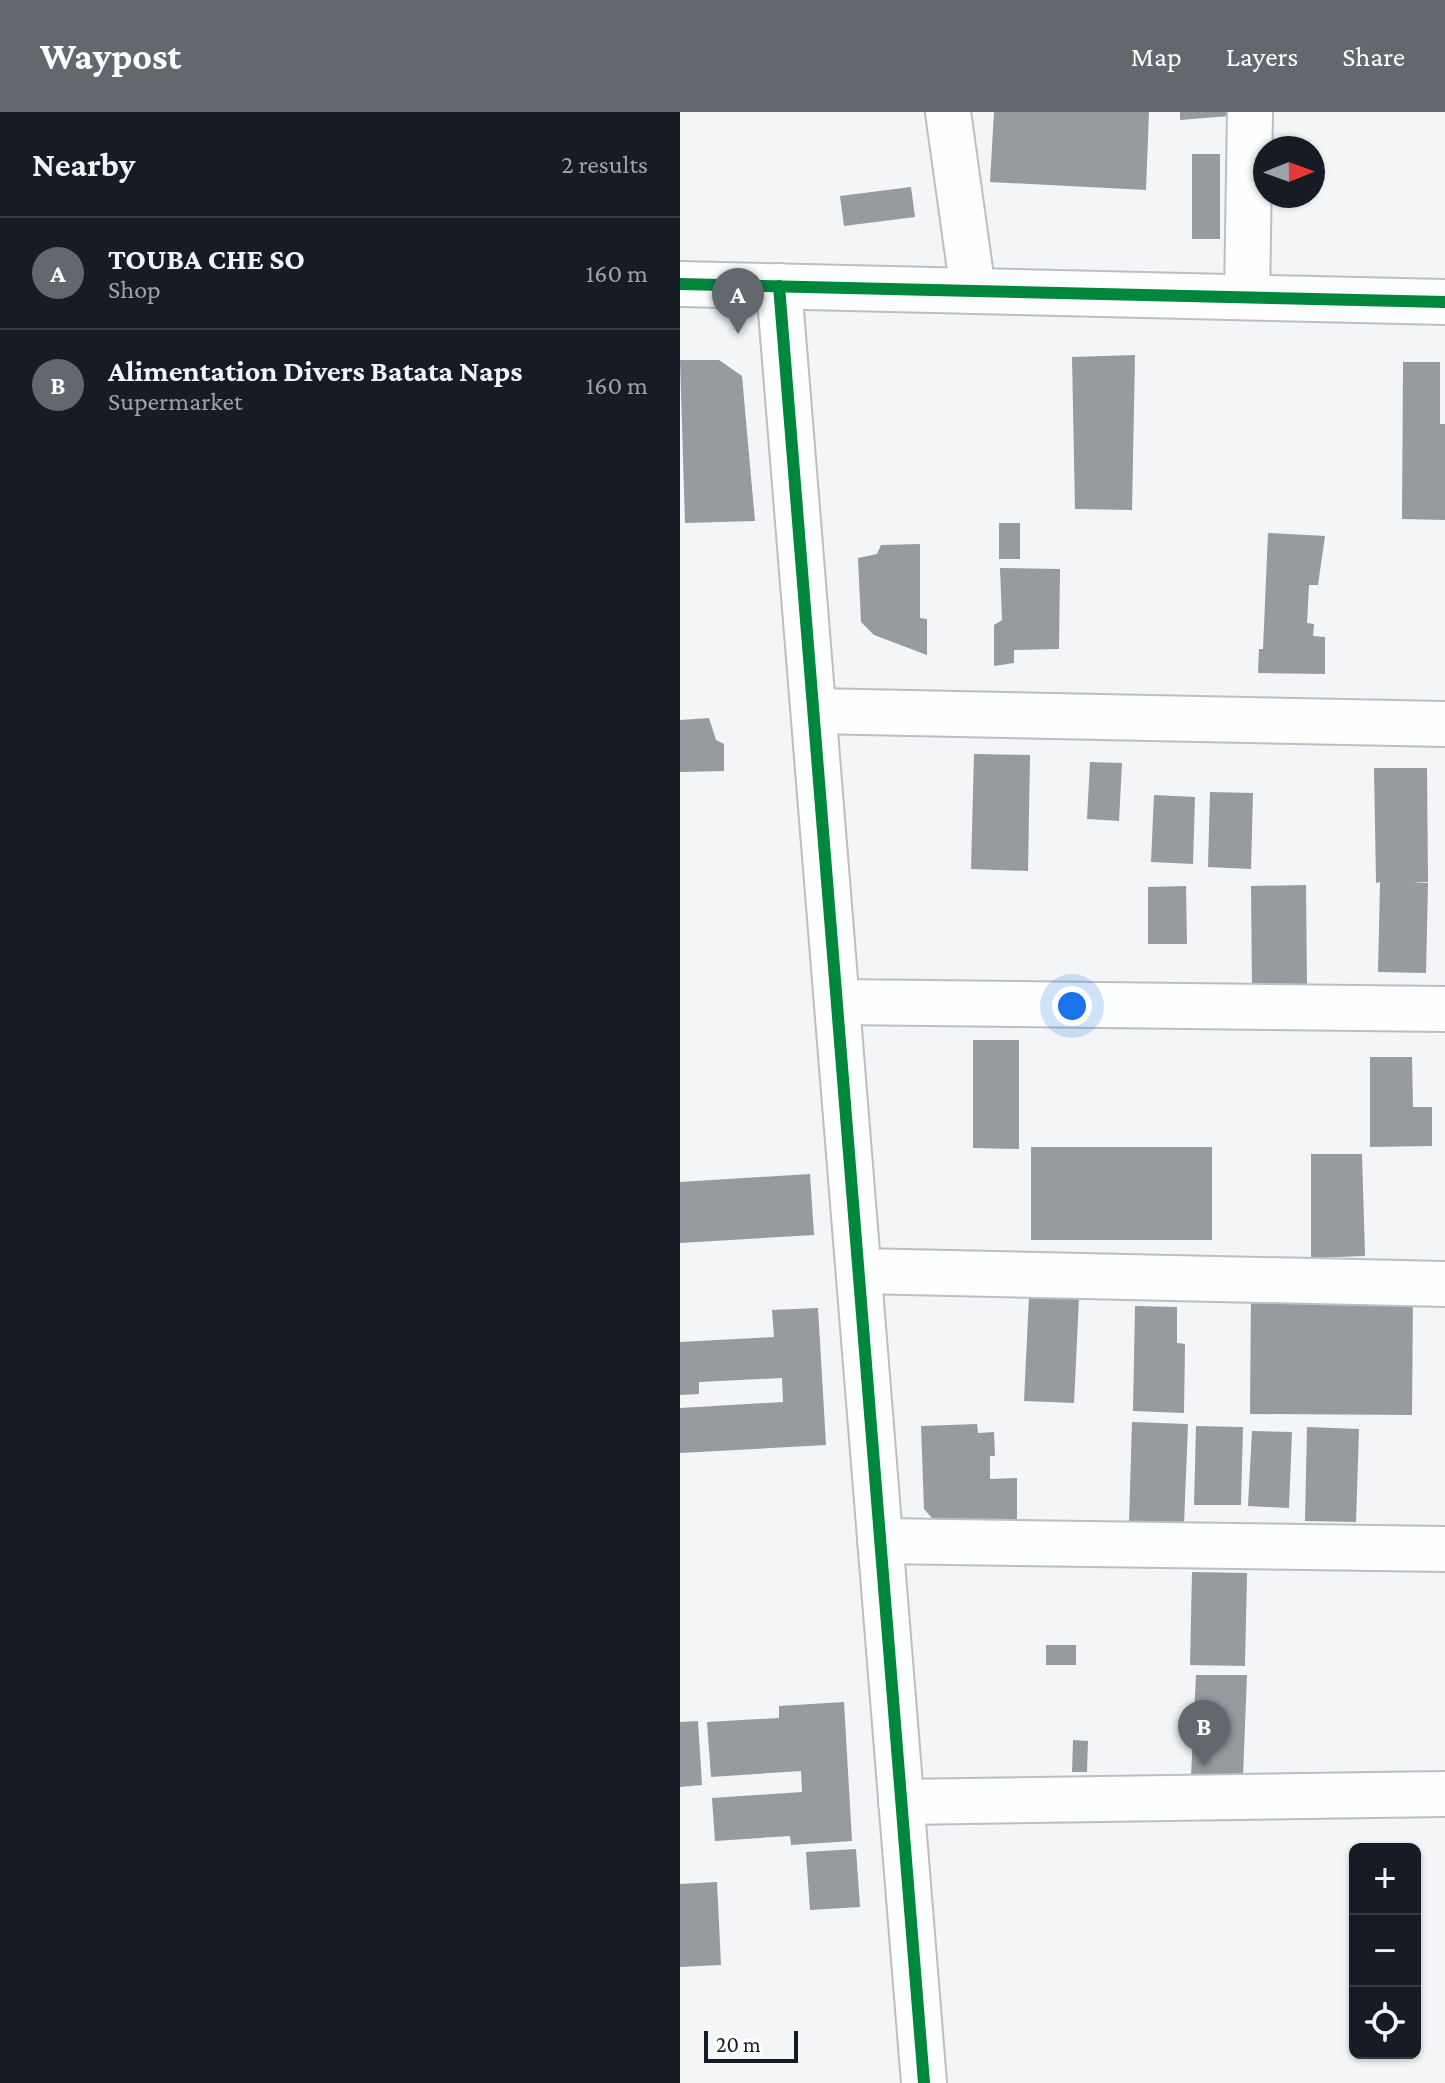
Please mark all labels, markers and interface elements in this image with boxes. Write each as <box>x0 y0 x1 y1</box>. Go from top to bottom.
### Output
text: Waypost <box>40 35 181 77</box>
text: Map <box>1131 41 1182 72</box>
text: Layers <box>1226 41 1298 72</box>
text: Share <box>1342 41 1405 72</box>
north arrow <box>1253 136 1325 208</box>
text: Nearby <box>32 146 135 183</box>
text: 2 results <box>561 150 648 179</box>
text: TOUBA CHE SO <box>108 242 305 275</box>
text: A <box>50 259 66 288</box>
text: 160 m <box>586 259 648 288</box>
pin: A <box>712 268 764 334</box>
text: Shop <box>108 275 161 304</box>
text: Alimentation Divers Batata Naps <box>108 354 522 387</box>
text: B <box>50 371 66 400</box>
text: 160 m <box>586 371 648 400</box>
text: Supermarket <box>108 387 243 416</box>
your location <box>1052 986 1092 1026</box>
pin: B <box>1178 1700 1230 1766</box>
map controls <box>1349 1843 1421 2059</box>
button: + <box>1349 1843 1421 1915</box>
button: − <box>1349 1915 1421 1987</box>
button: locate <box>1349 1987 1421 2059</box>
scale bar <box>704 2027 798 2063</box>
text: 20 m <box>716 2032 761 2057</box>

